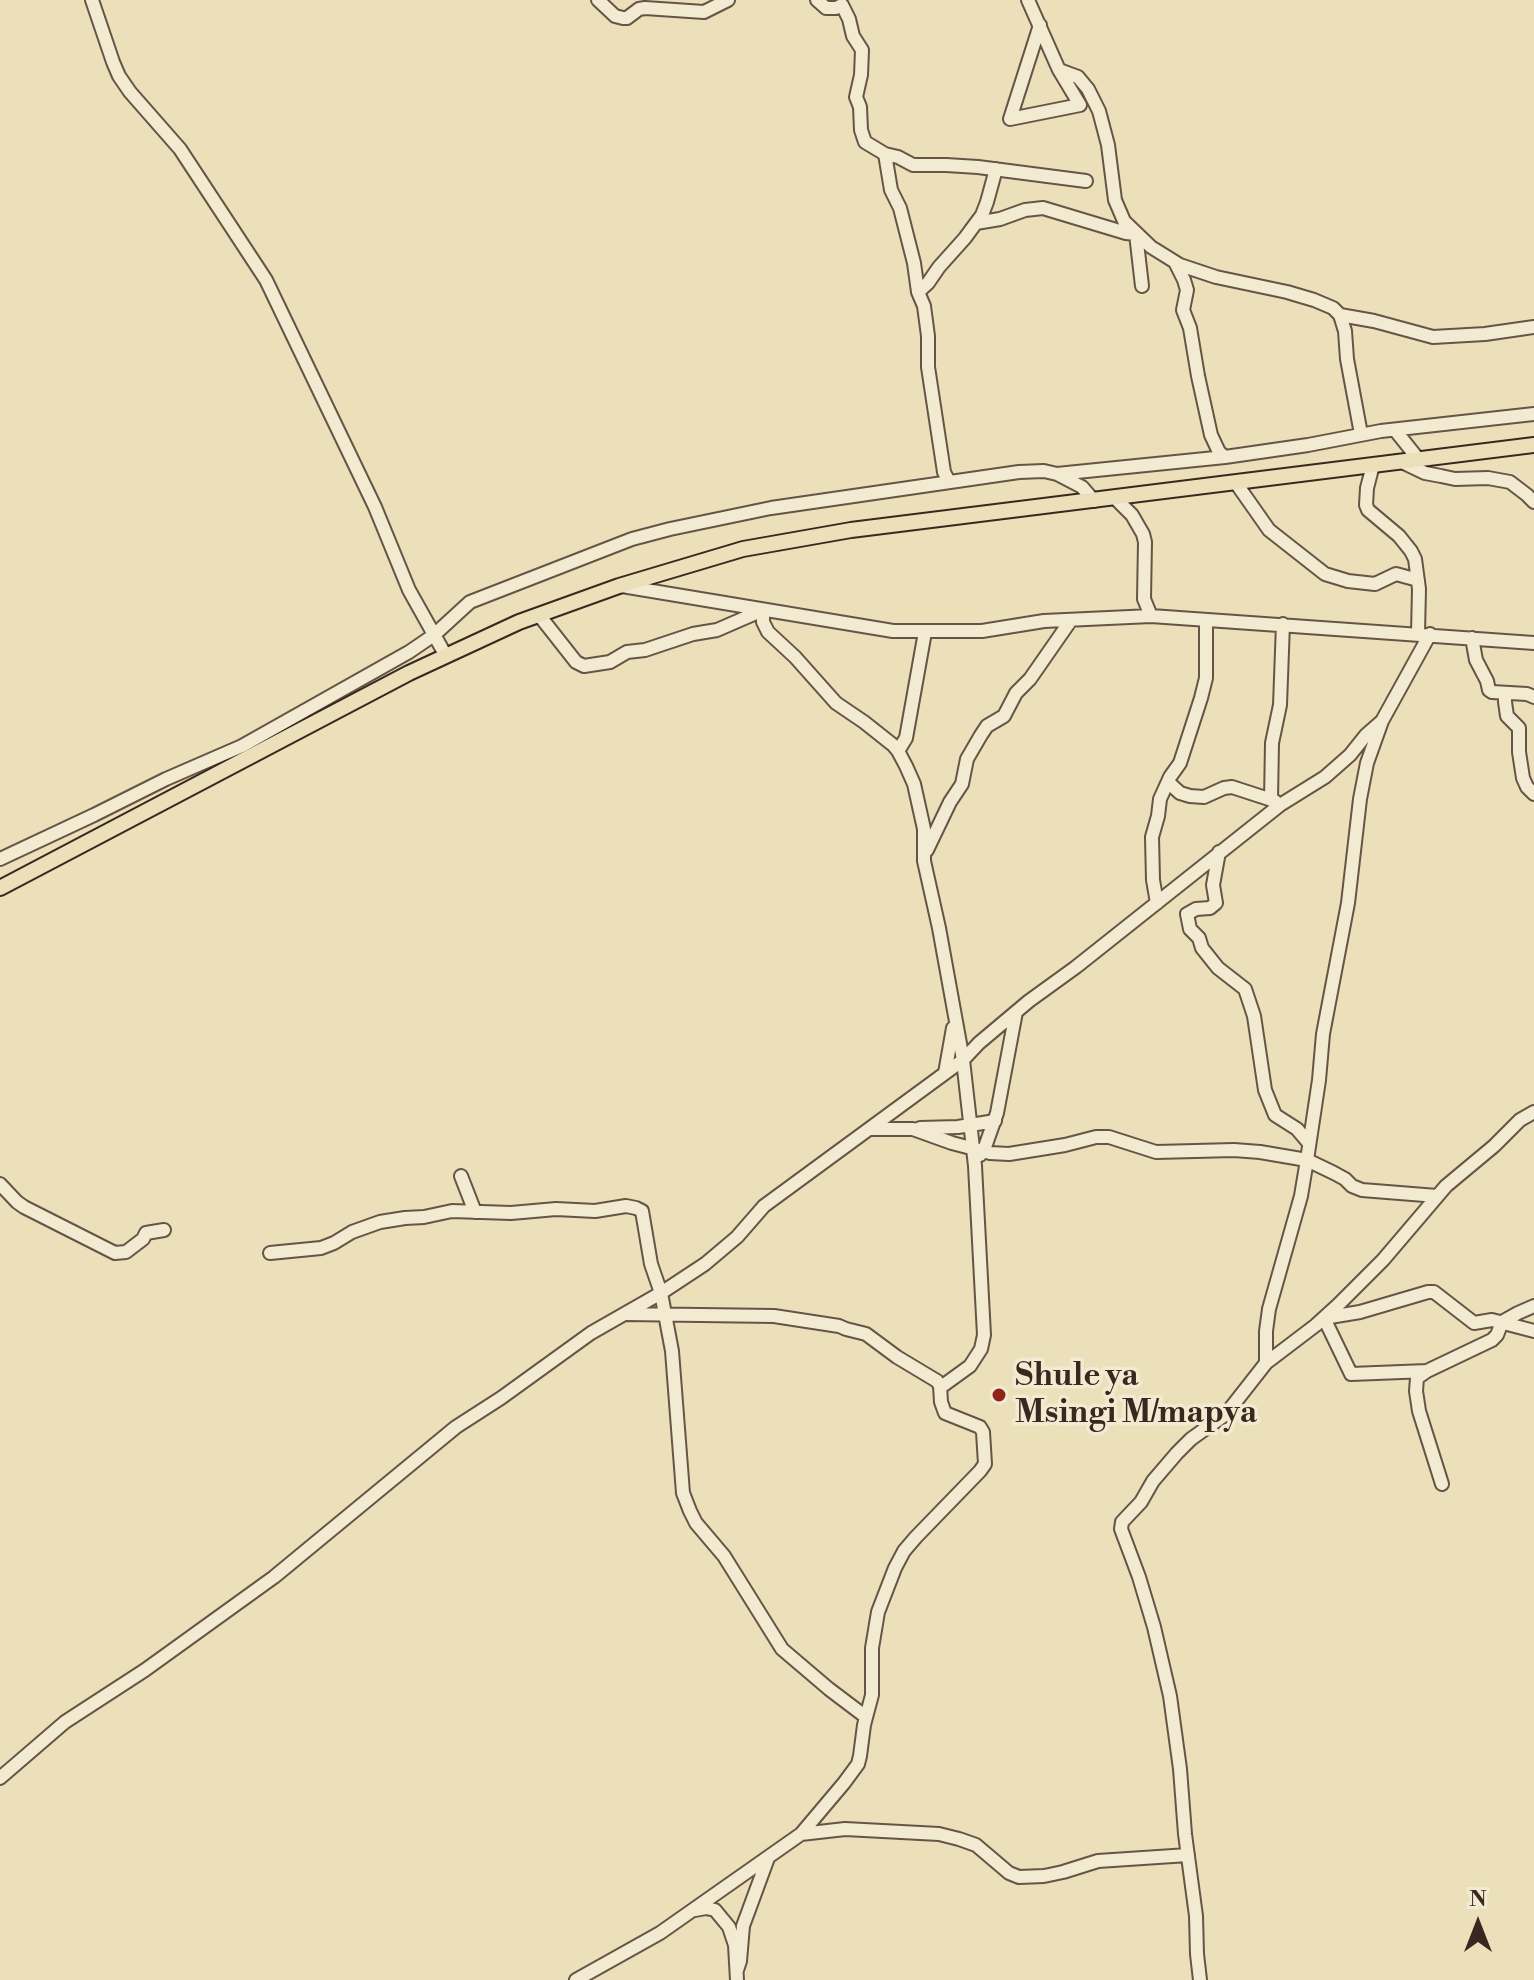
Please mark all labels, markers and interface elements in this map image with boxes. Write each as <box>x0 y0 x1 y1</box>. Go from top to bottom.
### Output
place label: Shule ya Msingi M/mapya <box>1015 1358 1257 1433</box>
marker: Shule ya Msingi M/mapya <box>990 1386 1008 1404</box>
north arrow <box>1438 1884 1518 1964</box>
text: N <box>1469 1886 1487 1913</box>

